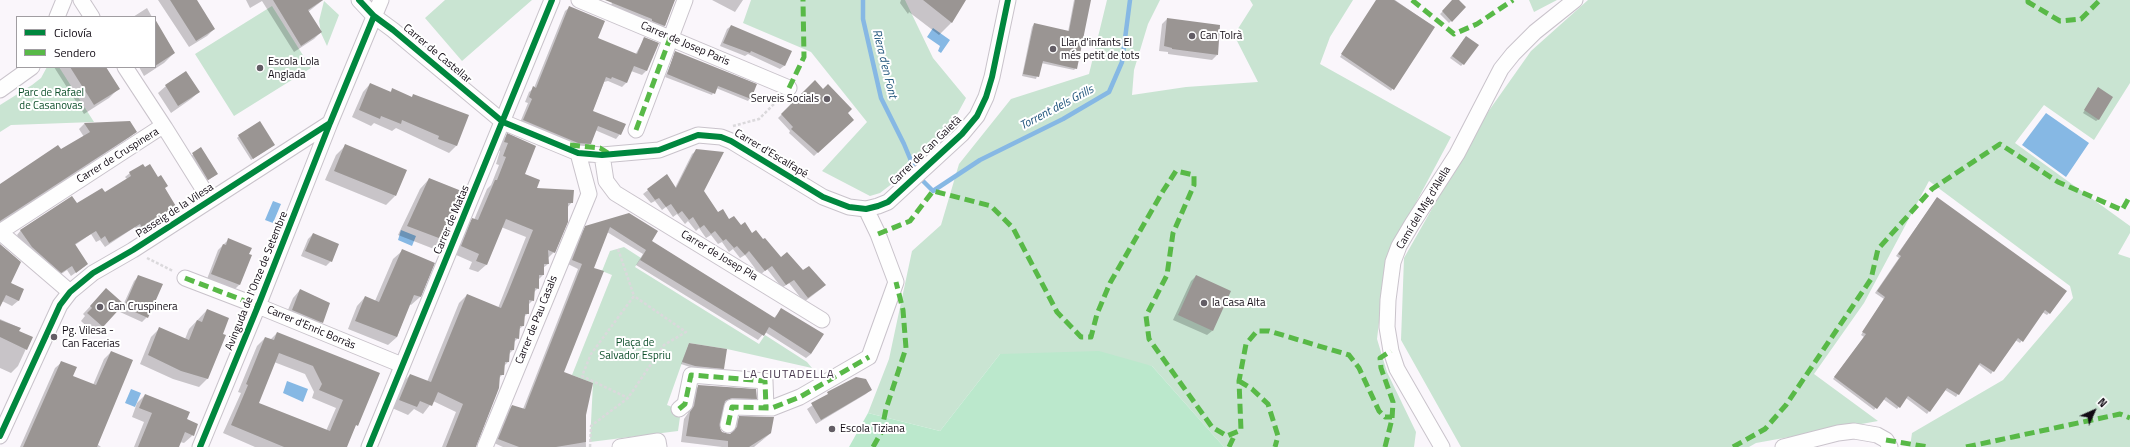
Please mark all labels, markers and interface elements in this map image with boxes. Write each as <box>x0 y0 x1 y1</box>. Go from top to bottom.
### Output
legend <box>16 16 156 68</box>
street label: Carrer de Josep Paris <box>638 19 732 69</box>
street label: Carrer de Castellar <box>400 22 474 86</box>
text: Ciclovía <box>54 23 92 42</box>
water label: Riera d'en Font <box>869 28 899 100</box>
place label: Can Tolrà <box>1200 29 1242 43</box>
marker: Can Tolrà <box>1187 31 1197 41</box>
place label: Llar d'infants El més petit de tots <box>1061 36 1140 62</box>
text: Sendero <box>54 43 96 62</box>
marker: Llar d'infants El més petit de tots <box>1048 44 1058 54</box>
place label: Escola Lola Anglada <box>268 55 319 81</box>
marker: Escola Lola Anglada <box>255 63 265 73</box>
water label: Torrent dels Grills <box>1018 83 1096 133</box>
park label: Parc de Rafael de Casanovas <box>18 86 84 112</box>
place label: Serveis Socials <box>751 92 819 106</box>
marker: Serveis Socials <box>822 94 832 104</box>
street label: Carrer de Can Gaietà <box>888 114 964 188</box>
street label: Carrer de Cruspinera <box>75 125 161 187</box>
street label: Carrer d'Escalfapé <box>732 127 810 181</box>
street label: Camí del Mig d'Alella <box>1394 164 1454 252</box>
street label: Passeig de la Vilesa <box>134 181 216 241</box>
street label: Carrer de Matas <box>432 183 472 257</box>
street label: Avinguda de l'Onze de Setembre <box>223 210 291 352</box>
street label: Carrer de Josep Pla <box>678 228 760 284</box>
street label: Carrer de Pau Casals <box>513 274 561 366</box>
place label: la Casa Alta <box>1212 296 1265 310</box>
marker: la Casa Alta <box>1199 298 1209 308</box>
place label: Can Cruspinera <box>108 300 178 314</box>
marker: Can Cruspinera <box>95 302 105 312</box>
street label: Carrer d'Enric Borràs <box>265 303 357 353</box>
place label: Pg. Vilesa - Can Facerias <box>62 324 120 350</box>
marker: Pg. Vilesa - Can Facerias <box>49 332 59 342</box>
park label: Plaça de Salvador Espriu <box>599 336 671 362</box>
district label: LA CIUTADELLA <box>743 368 835 382</box>
north arrow <box>2074 391 2114 431</box>
text: N <box>2094 394 2111 411</box>
place label: Escola Tiziana <box>840 422 905 436</box>
marker: Escola Tiziana <box>827 424 837 434</box>

